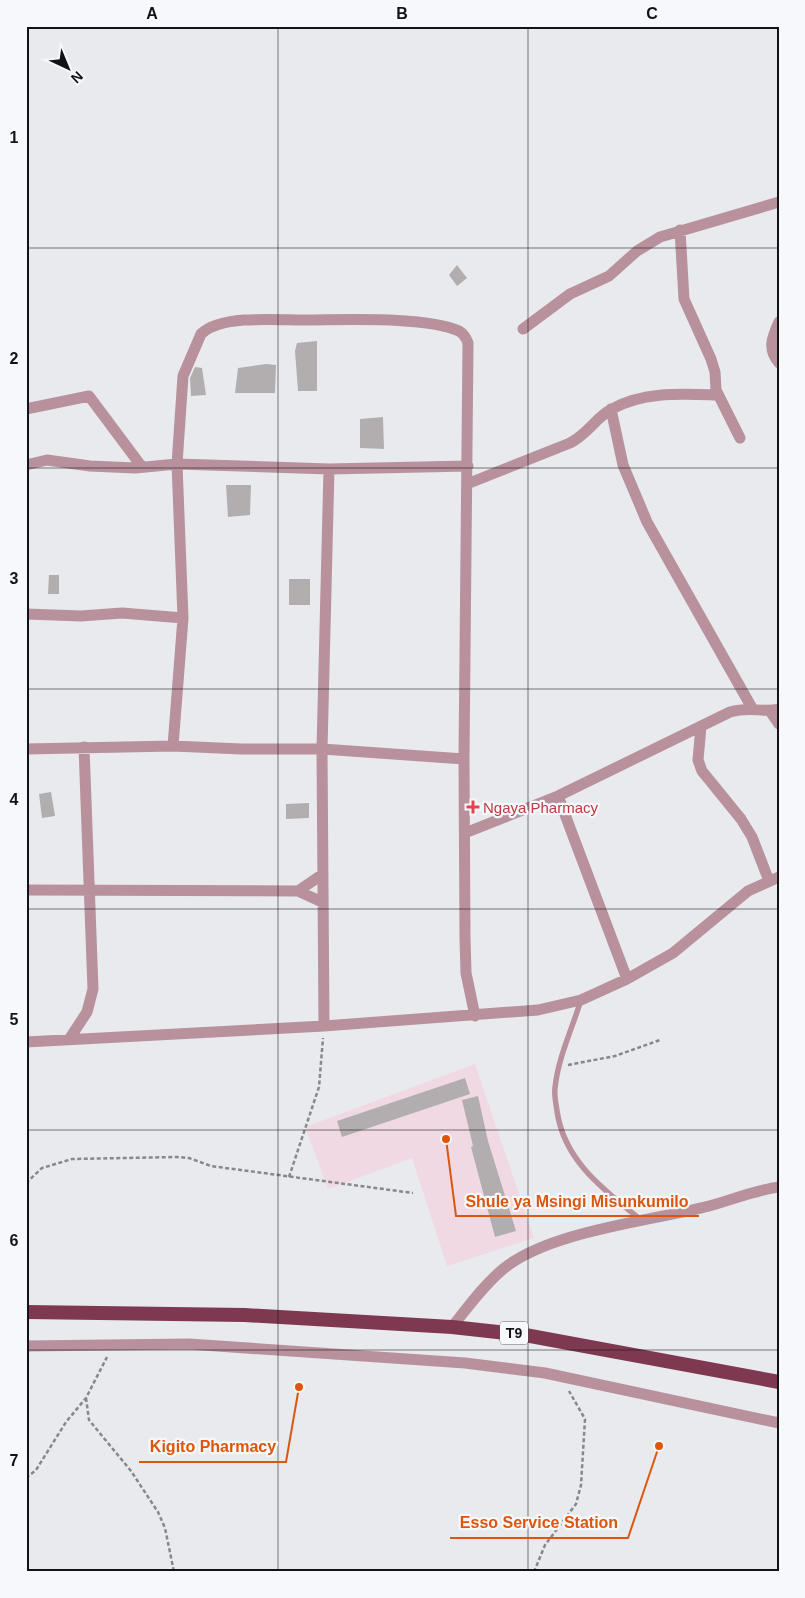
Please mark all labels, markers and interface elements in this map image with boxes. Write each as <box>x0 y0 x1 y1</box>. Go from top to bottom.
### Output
text: A <box>146 5 158 22</box>
text: B <box>396 5 408 22</box>
text: C <box>646 5 658 22</box>
north arrow <box>42 42 92 92</box>
text: N <box>68 68 86 87</box>
text: 1 <box>10 129 19 146</box>
text: 2 <box>10 350 19 367</box>
text: 3 <box>10 570 19 587</box>
text: 4 <box>10 791 19 808</box>
place label: Ngaya Pharmacy <box>483 799 599 816</box>
marker: Ngaya Pharmacy <box>467 801 479 813</box>
text: 5 <box>10 1011 19 1028</box>
callout: Shule ya Msingi Misunkumilo <box>456 1185 699 1216</box>
text: Shule ya Msingi Misunkumilo <box>465 1193 689 1210</box>
text: 6 <box>10 1232 19 1249</box>
road number: T9 <box>500 1322 528 1345</box>
callout: Kigito Pharmacy <box>139 1431 286 1462</box>
text: Kigito Pharmacy <box>150 1438 276 1455</box>
text: 7 <box>10 1452 19 1469</box>
callout: Esso Service Station <box>450 1507 628 1538</box>
text: Esso Service Station <box>460 1514 618 1531</box>

